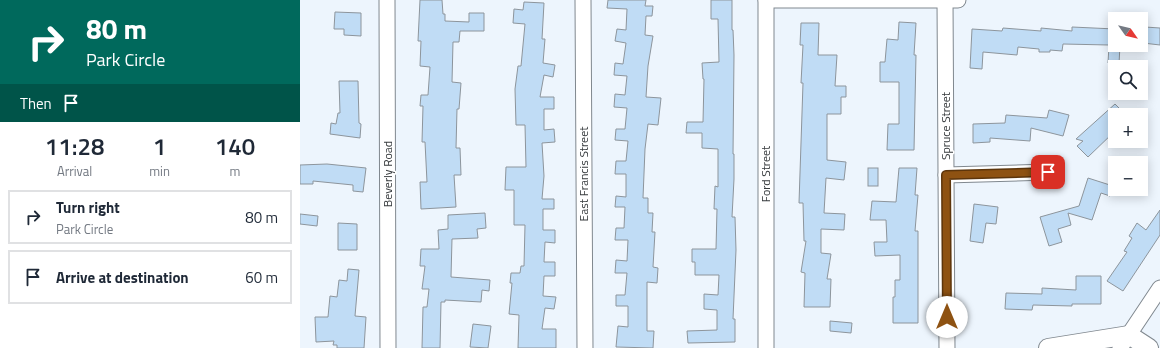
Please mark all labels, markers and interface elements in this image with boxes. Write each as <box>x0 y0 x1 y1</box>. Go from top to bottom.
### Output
text: 80 m <box>86 7 147 50</box>
north arrow <box>1108 12 1148 52</box>
map controls <box>1108 12 1148 196</box>
icon: right <box>20 16 72 68</box>
text: Park Circle <box>86 46 165 73</box>
button: search <box>1108 60 1148 100</box>
street label: Spruce Street <box>936 91 955 160</box>
text: Then <box>20 92 52 115</box>
icon: arrive <box>60 92 82 114</box>
button: + <box>1108 108 1148 148</box>
street label: East Francis Street <box>574 126 593 221</box>
text: 11:28 <box>45 128 104 164</box>
text: 1 <box>153 128 166 164</box>
text: 140 <box>215 128 255 164</box>
street label: Beverly Road <box>378 141 397 207</box>
street label: Ford Street <box>756 145 775 202</box>
pin <box>1031 155 1065 189</box>
button: − <box>1108 156 1148 196</box>
text: Arrival <box>57 161 92 181</box>
text: min <box>149 161 170 181</box>
text: m <box>230 161 240 181</box>
icon: arrive <box>1037 161 1059 183</box>
text: Turn right <box>56 196 120 219</box>
icon: right <box>22 206 44 228</box>
text: 80 m <box>245 206 278 229</box>
text: Park Circle <box>56 219 113 239</box>
icon: arrive <box>22 266 44 288</box>
text: Arrive at destination <box>56 266 189 289</box>
text: 60 m <box>245 266 278 289</box>
position arrow <box>926 296 968 338</box>

